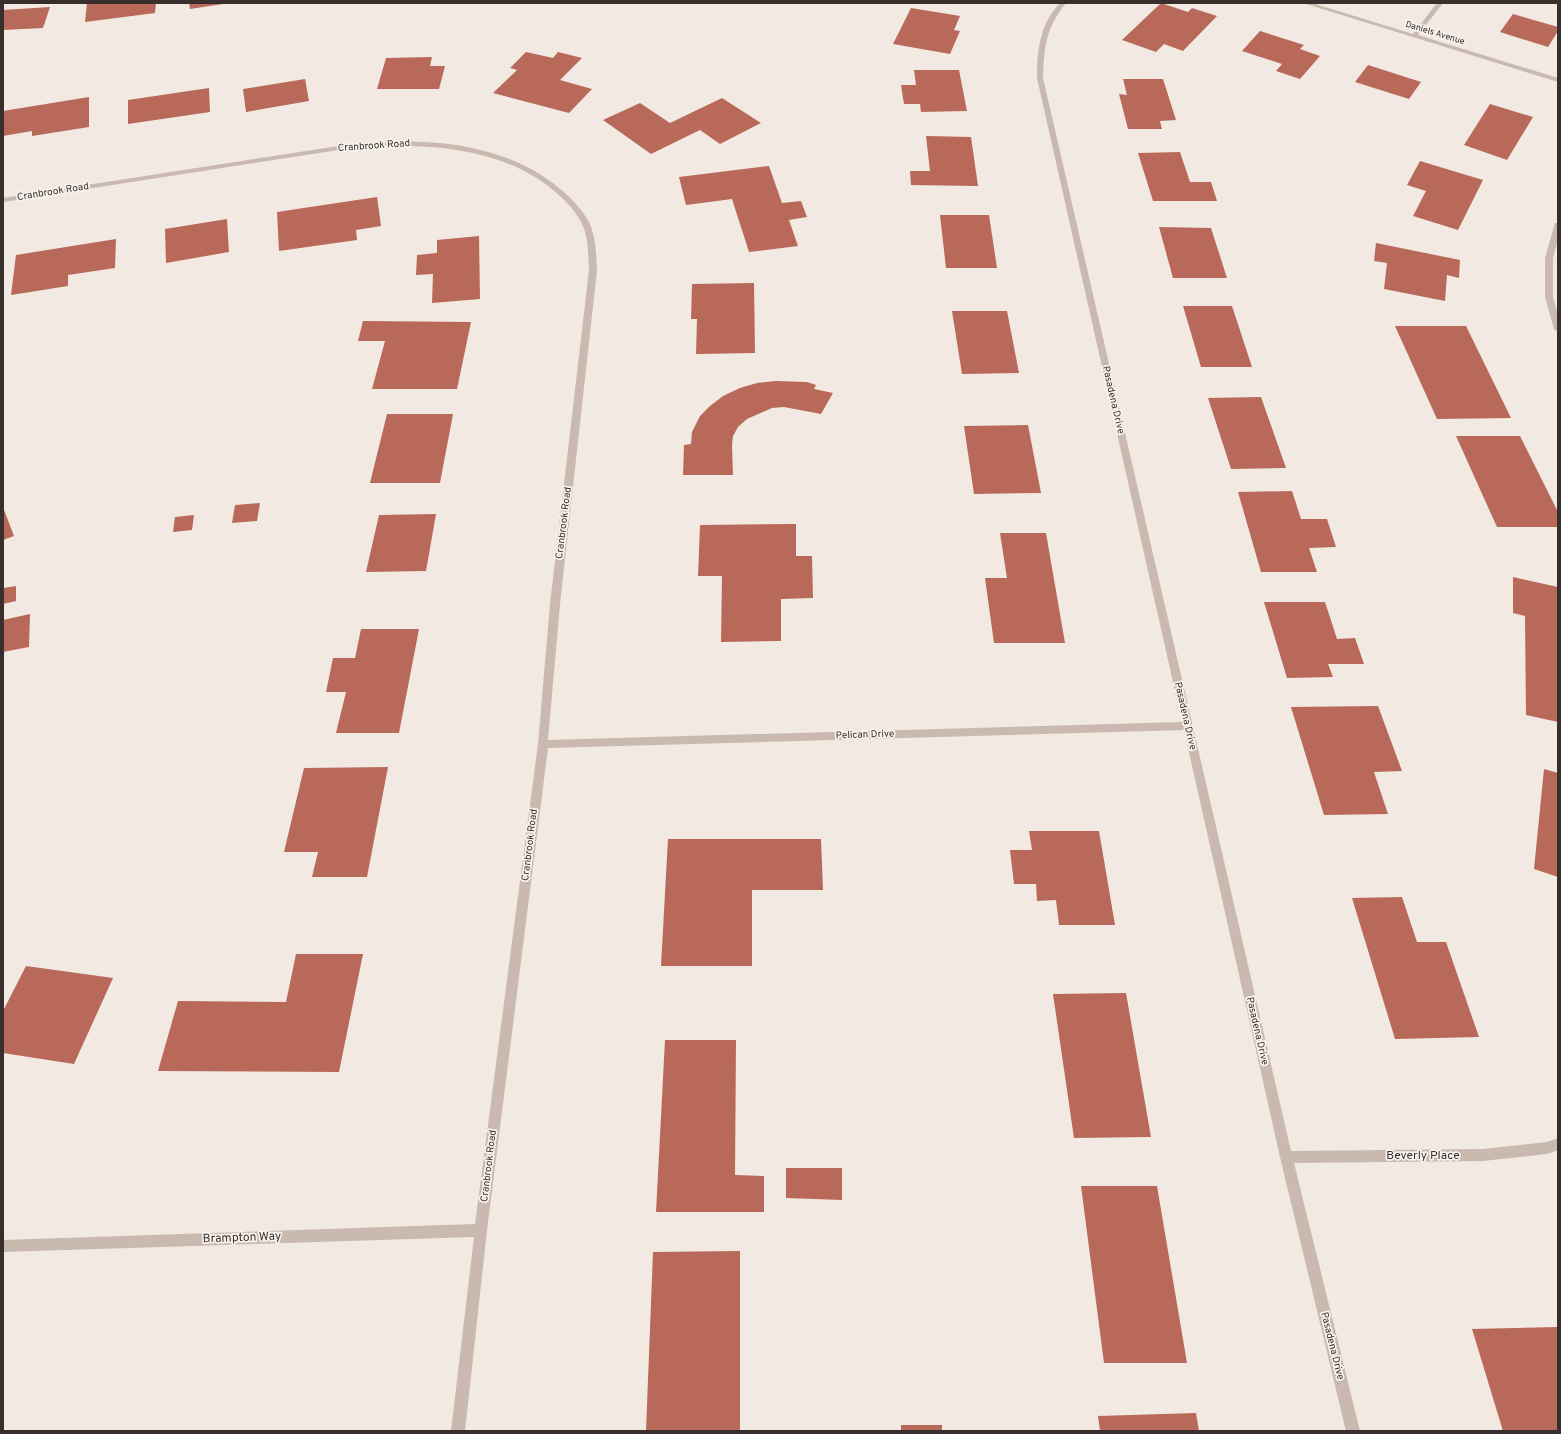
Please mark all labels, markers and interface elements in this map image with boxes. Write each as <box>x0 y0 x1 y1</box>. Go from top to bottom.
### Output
street label: Daniels Avenue <box>1404 19 1466 47</box>
street label: Cranbrook Road <box>337 137 411 155</box>
street label: Cranbrook Road <box>16 180 90 204</box>
street label: Pasadena Drive <box>1099 365 1127 435</box>
street label: Cranbrook Road <box>553 486 575 560</box>
street label: Pasadena Drive <box>1171 681 1199 751</box>
street label: Pelican Drive <box>835 727 895 743</box>
street label: Cranbrook Road <box>519 808 541 882</box>
street label: Pasadena Drive <box>1243 996 1271 1066</box>
street label: Cranbrook Road <box>478 1129 500 1203</box>
street label: Beverly Place <box>1386 1148 1460 1164</box>
street label: Brampton Way <box>202 1229 282 1247</box>
street label: Pasadena Drive <box>1317 1311 1347 1381</box>

